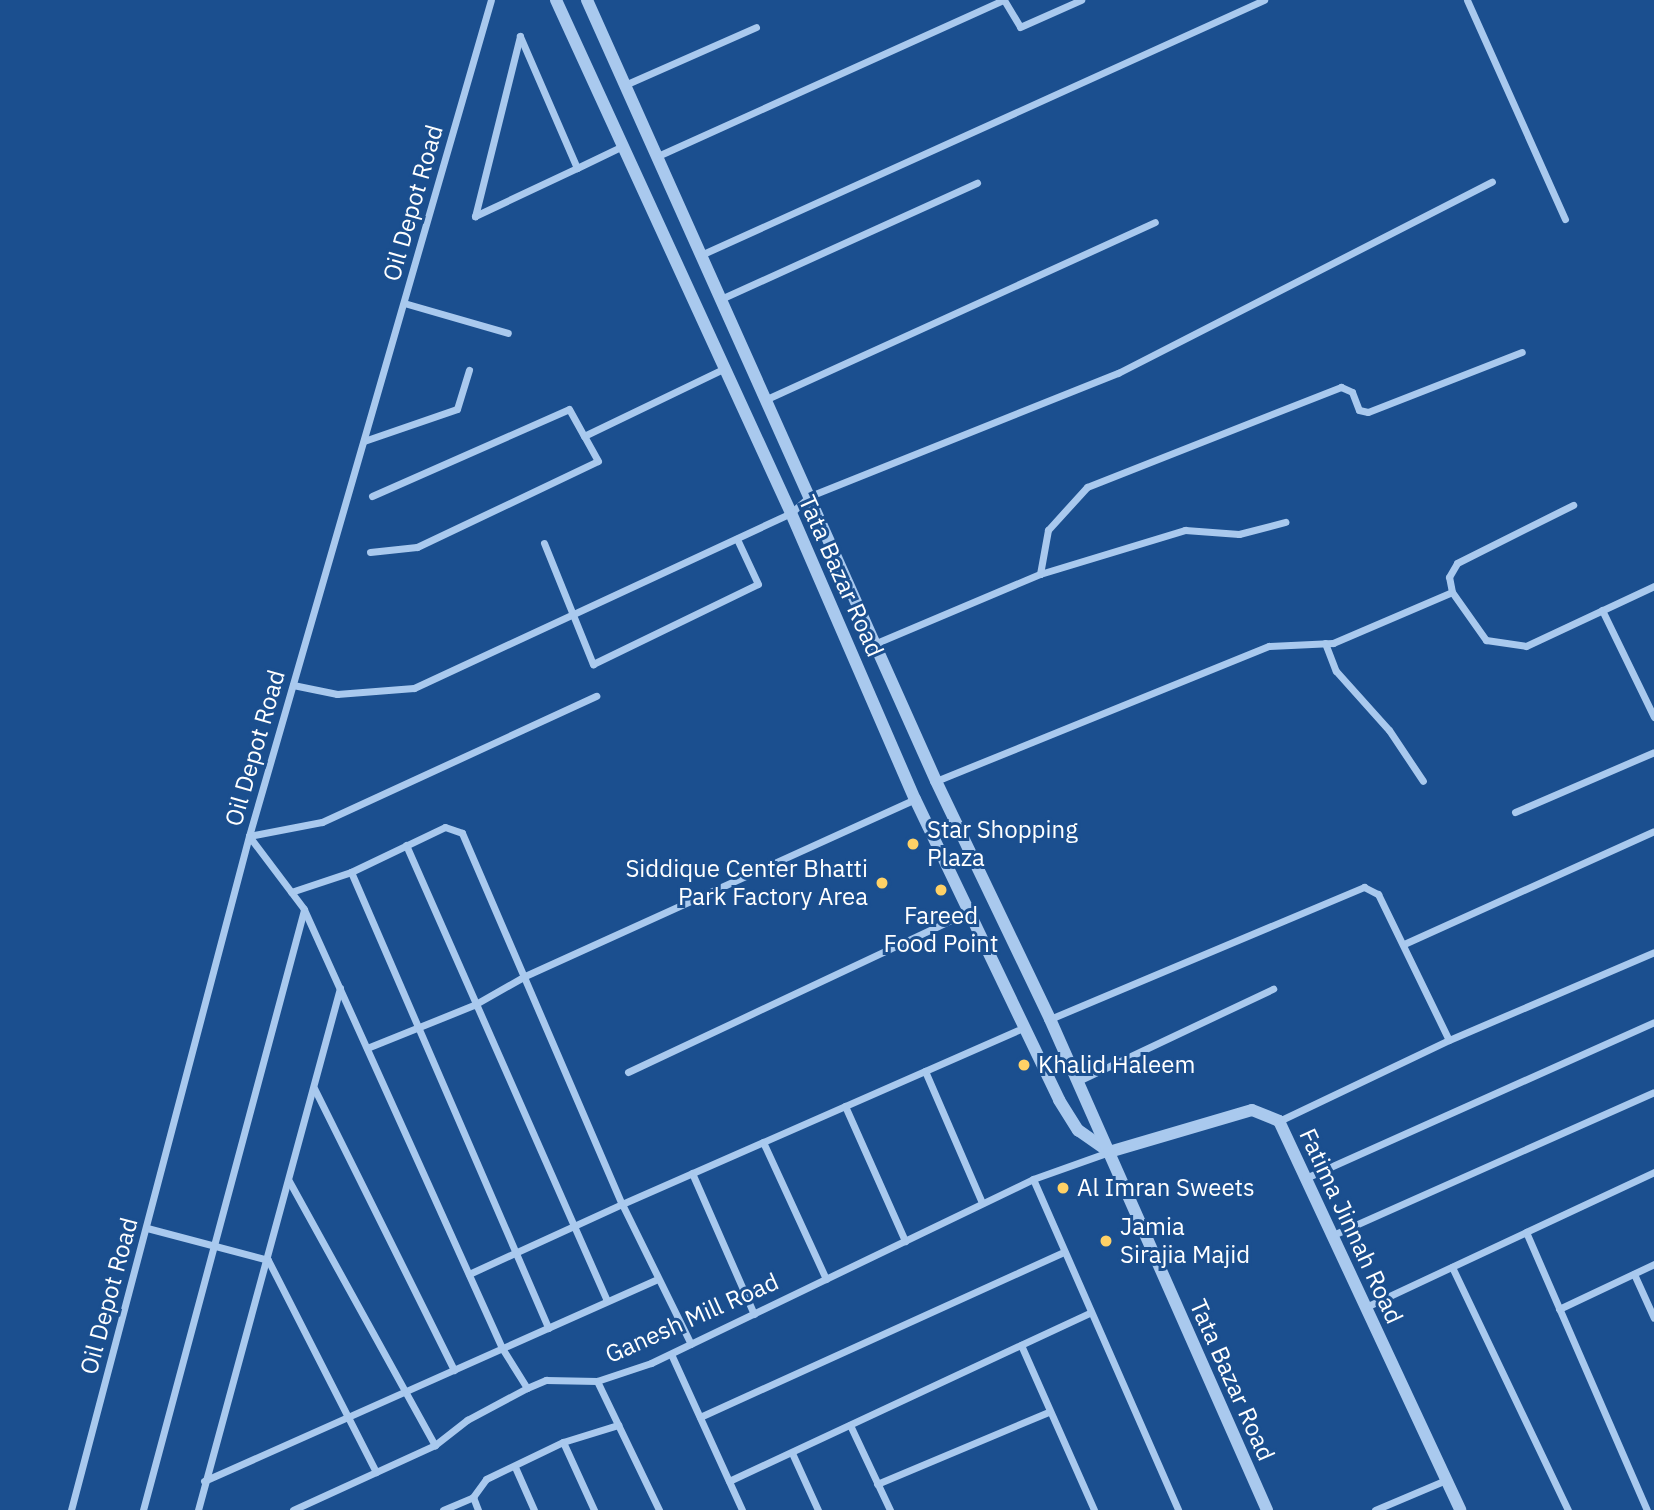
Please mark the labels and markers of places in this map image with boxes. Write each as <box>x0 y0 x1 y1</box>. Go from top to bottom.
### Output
place label: Star Shopping Plaza <box>927 816 1078 872</box>
marker: Star Shopping Plaza <box>905 836 921 852</box>
place label: Siddique Center Bhatti Park Factory Area <box>625 855 868 911</box>
marker: Siddique Center Bhatti Park Factory Area <box>874 875 890 891</box>
marker: Fareed Food Point <box>933 882 949 898</box>
place label: Fareed Food Point <box>884 902 998 958</box>
place label: Khalid Haleem <box>1038 1051 1195 1079</box>
marker: Khalid Haleem <box>1016 1057 1032 1073</box>
place label: Al Imran Sweets <box>1077 1174 1255 1202</box>
marker: Al Imran Sweets <box>1055 1180 1071 1196</box>
place label: Jamia Sirajia Majid <box>1120 1213 1250 1269</box>
marker: Jamia Sirajia Majid <box>1098 1233 1114 1249</box>

